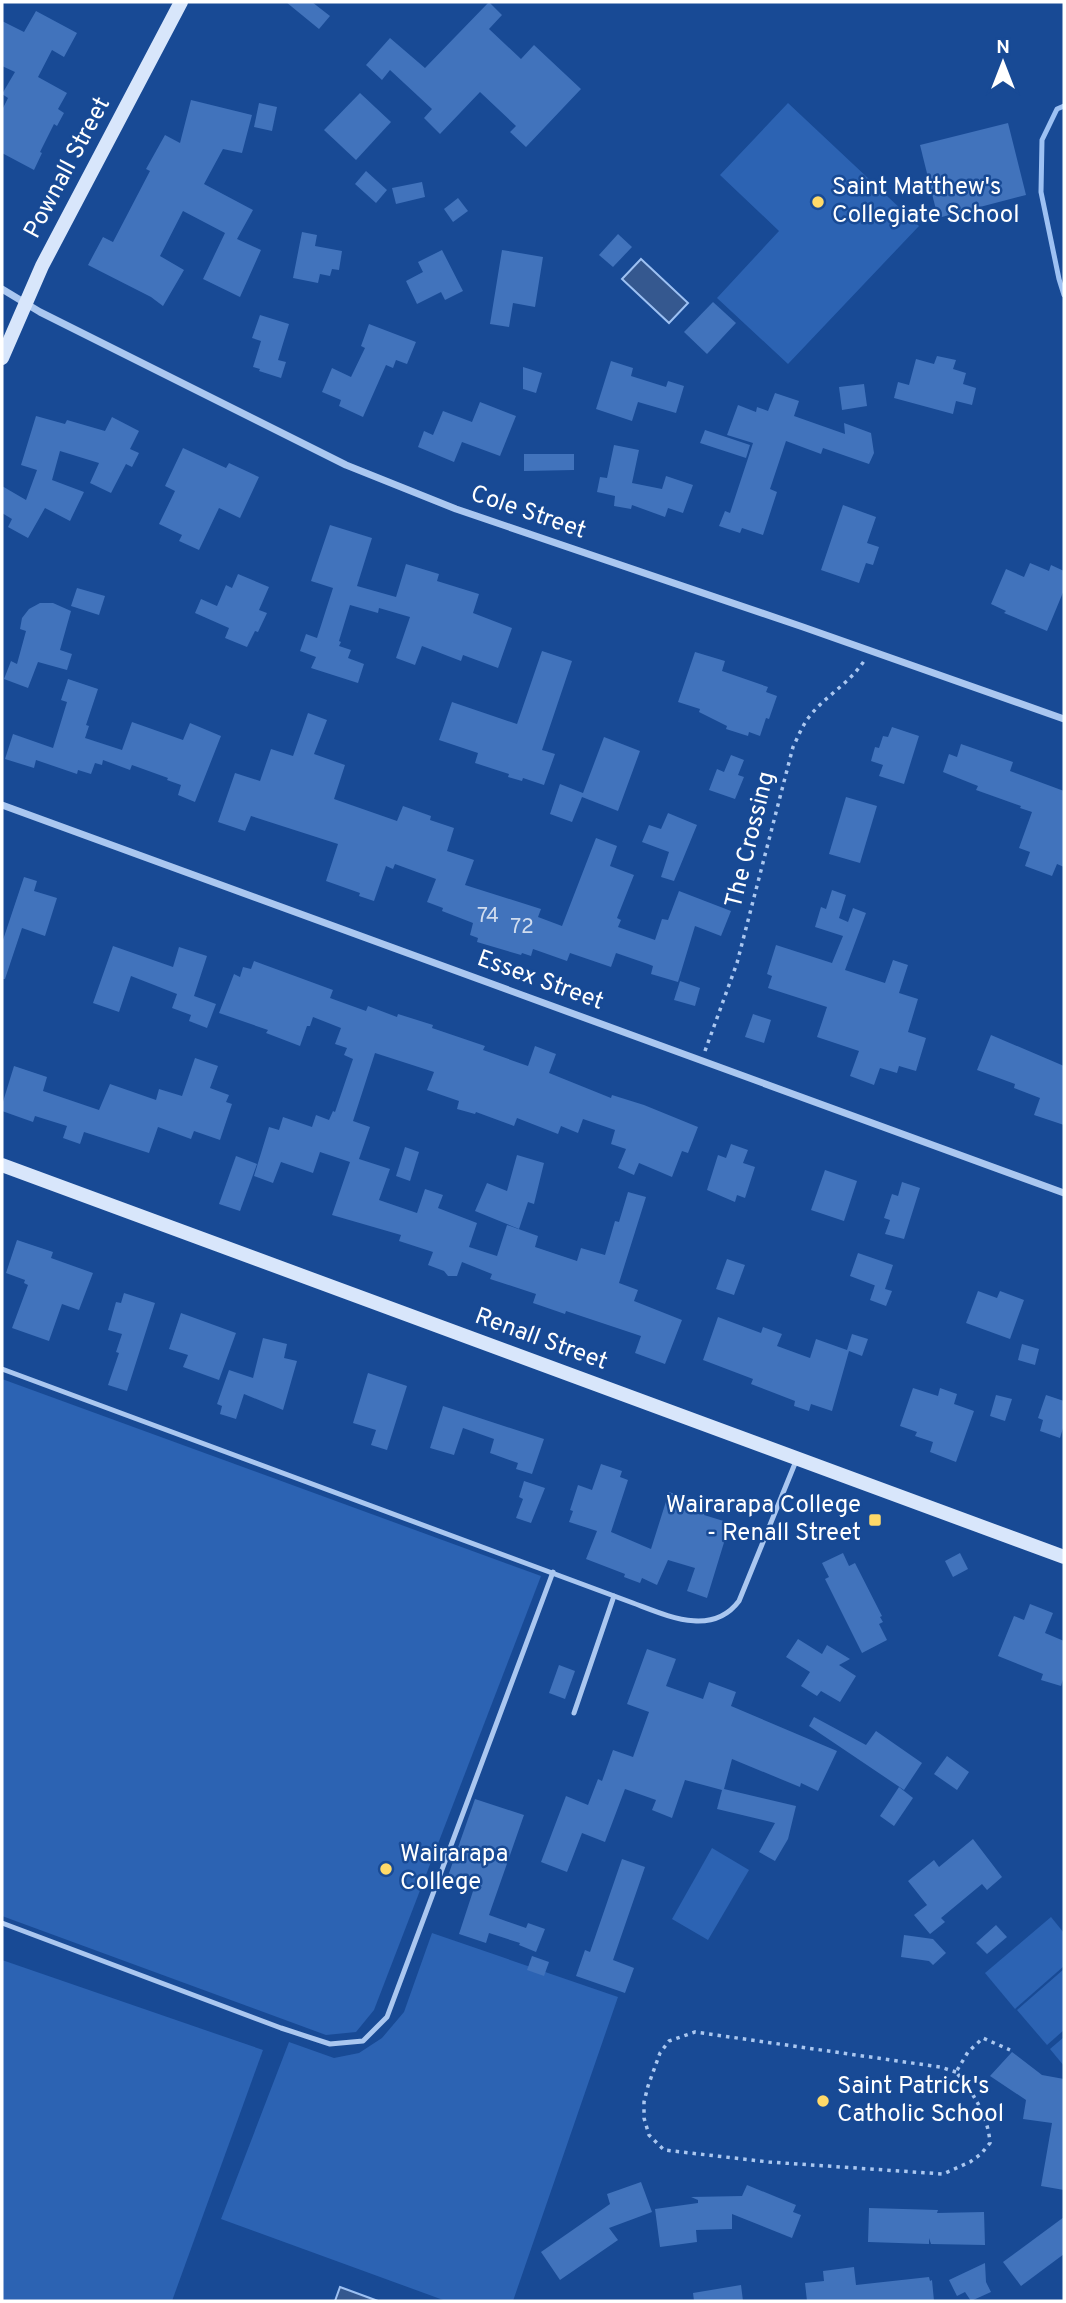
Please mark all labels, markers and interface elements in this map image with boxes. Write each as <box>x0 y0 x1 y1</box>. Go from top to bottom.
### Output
north arrow <box>968 28 1038 98</box>
text: N <box>996 36 1010 60</box>
street label: Pownall Street <box>18 92 118 244</box>
place label: Saint Matthew's Collegiate School <box>832 173 1020 231</box>
marker: Saint Matthew's Collegiate School <box>810 194 826 210</box>
street label: Cole Street <box>466 479 590 547</box>
street label: The Crossing <box>720 769 782 911</box>
house number: 74 <box>477 903 499 930</box>
house number: 72 <box>510 914 534 941</box>
street label: Essex Street <box>473 944 607 1018</box>
street label: Renall Street <box>471 1302 611 1378</box>
place label: Wairarapa College - Renall Street <box>666 1491 861 1549</box>
marker: Wairarapa College - Renall Street <box>867 1512 883 1528</box>
place label: Wairarapa College <box>400 1840 508 1898</box>
marker: Wairarapa College <box>378 1861 394 1877</box>
place label: Saint Patrick's Catholic School <box>837 2072 1004 2130</box>
marker: Saint Patrick's Catholic School <box>815 2093 831 2109</box>

